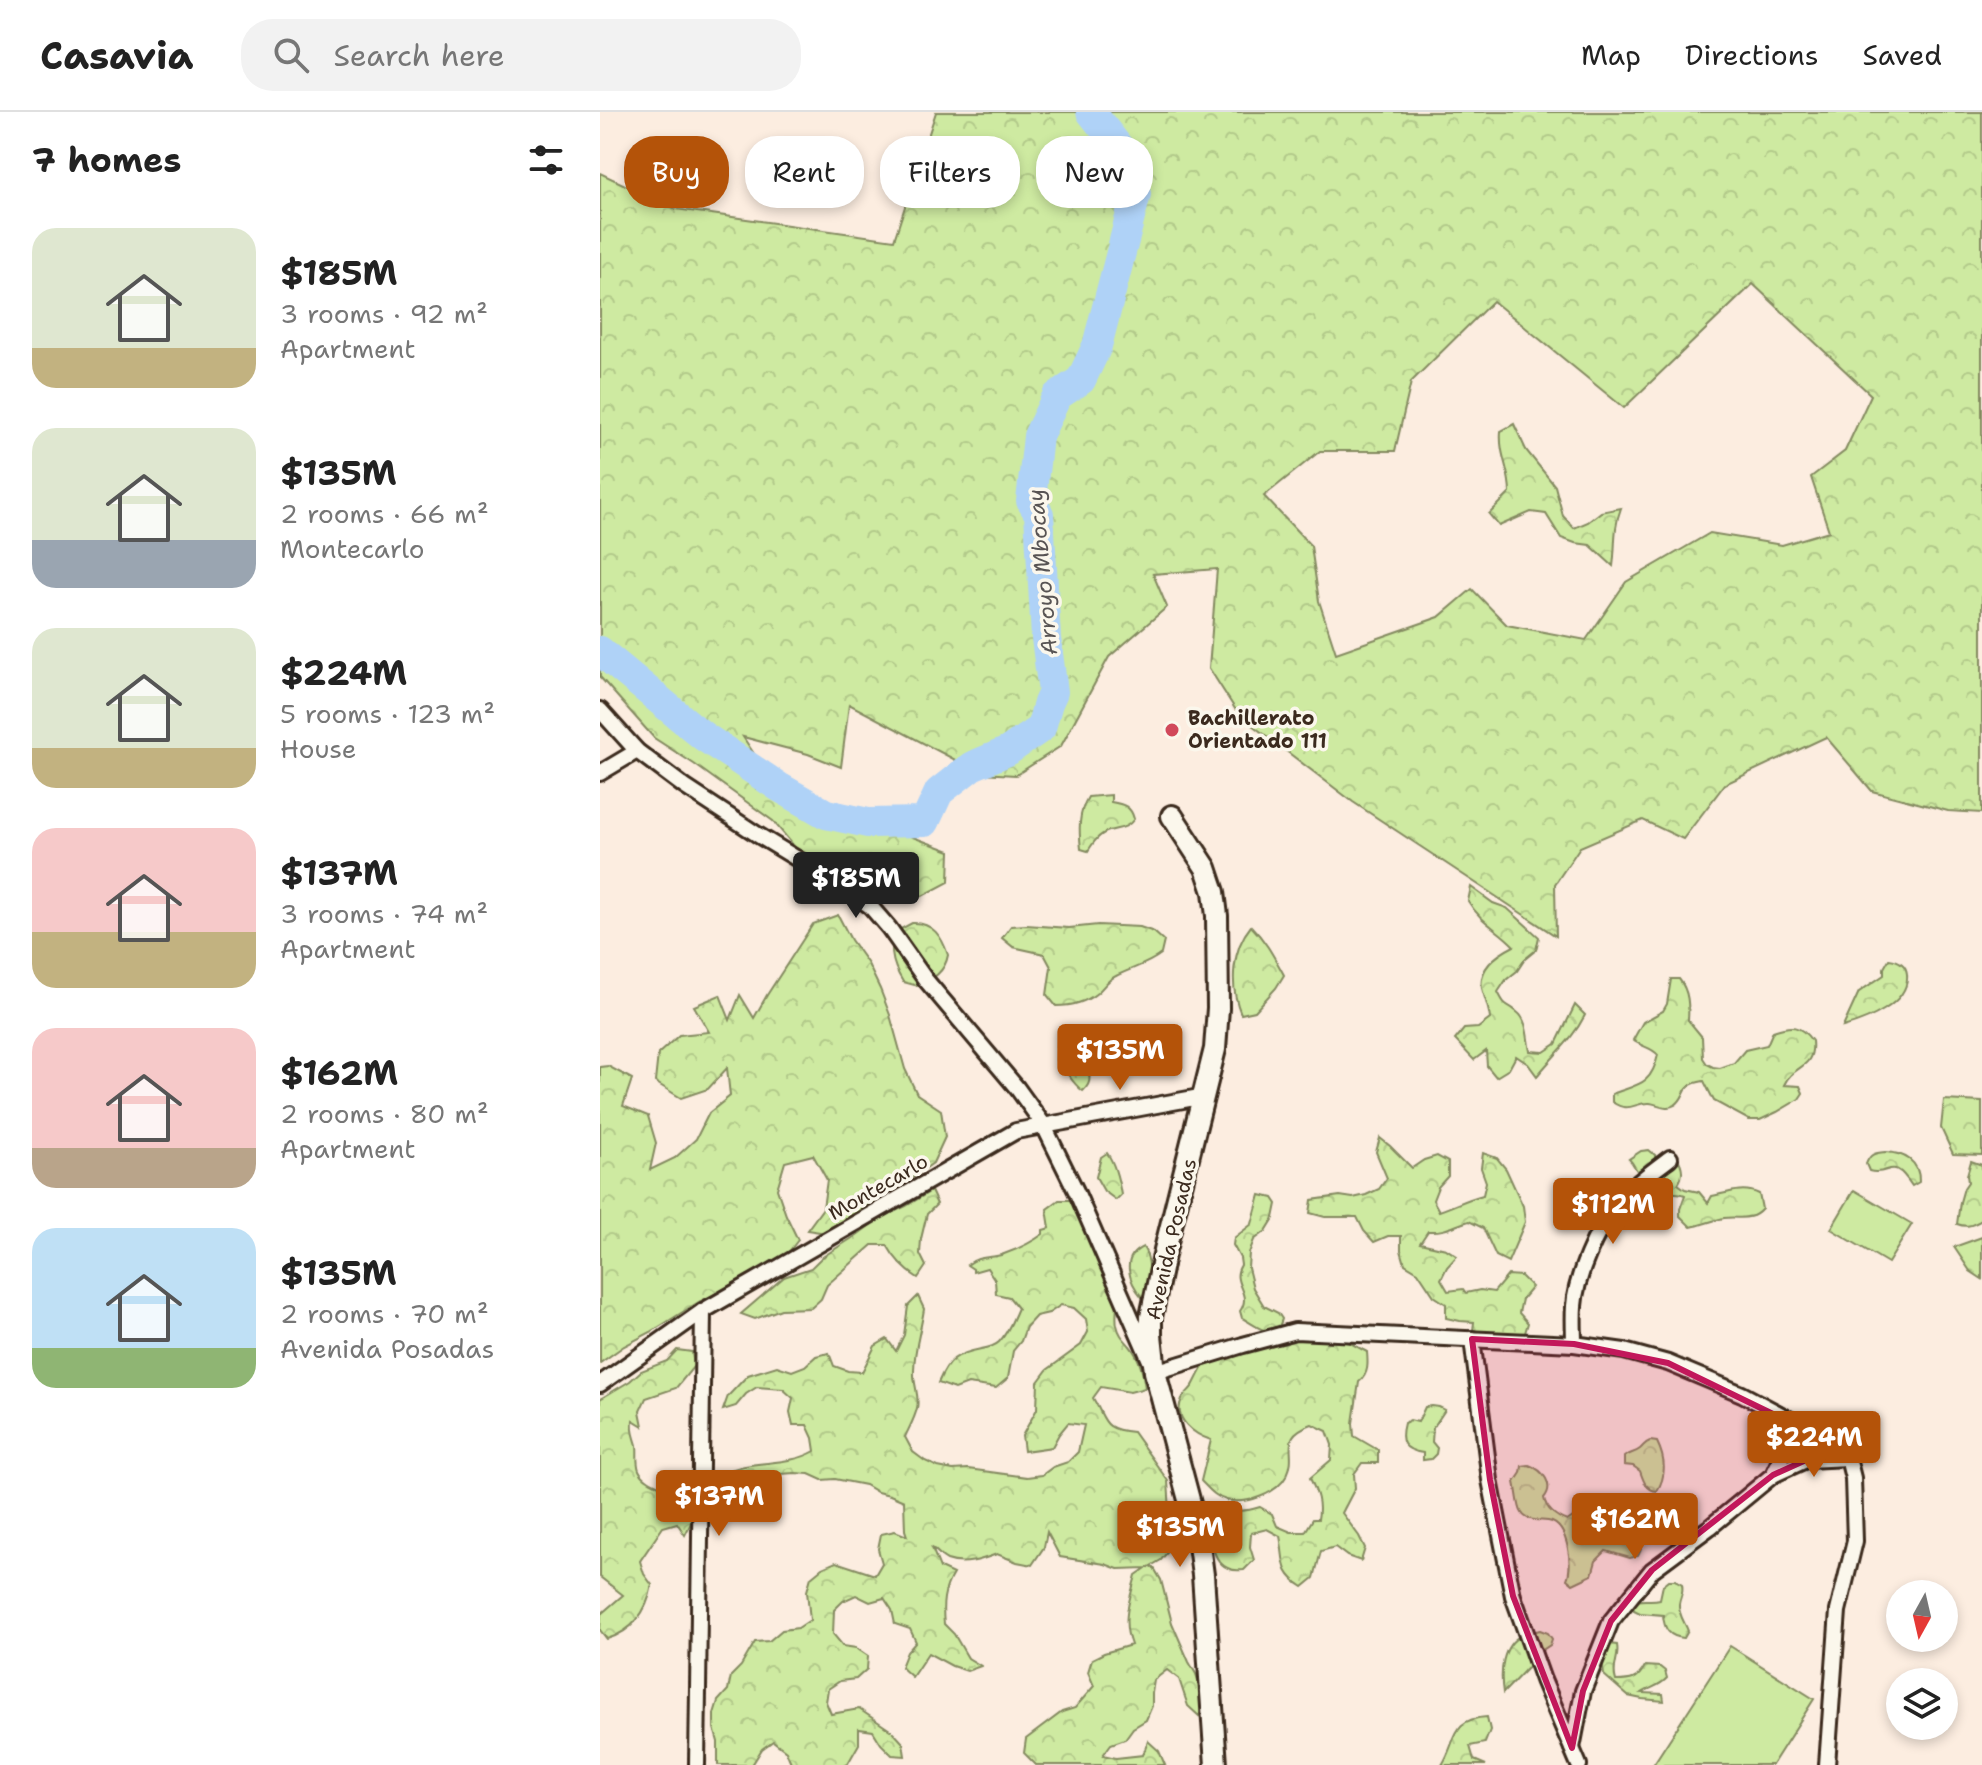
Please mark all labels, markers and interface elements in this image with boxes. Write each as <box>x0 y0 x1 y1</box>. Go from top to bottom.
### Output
search box <box>241 19 801 91</box>
text: Casavia <box>40 30 193 81</box>
icon: search <box>269 33 313 77</box>
text: Search here <box>333 35 505 76</box>
text: Map <box>1581 36 1641 74</box>
text: Directions <box>1685 36 1819 74</box>
text: Saved <box>1863 36 1942 74</box>
chip: Buy <box>624 136 729 208</box>
chip: Rent <box>745 136 864 208</box>
chip: Filters <box>880 136 1020 208</box>
chip: New <box>1036 136 1153 208</box>
text: 7 homes <box>32 137 181 183</box>
icon: filters <box>524 138 568 182</box>
text: $185M <box>280 250 397 296</box>
icon: home <box>96 260 192 356</box>
text: 3 rooms · 92 m² <box>280 296 488 331</box>
text: Apartment <box>280 331 416 366</box>
text: $135M <box>280 450 397 496</box>
icon: home <box>96 460 192 556</box>
water label: Arroyo Mbocay <box>1021 488 1064 656</box>
text: 2 rooms · 66 m² <box>280 496 489 531</box>
text: Montecarlo <box>280 531 424 566</box>
text: $224M <box>280 650 407 696</box>
icon: home <box>96 660 192 756</box>
text: 5 rooms · 123 m² <box>280 696 495 731</box>
place label: Bachillerato Orientado 111 <box>1188 705 1327 754</box>
marker: Bachillerato Orientado 111 <box>1163 721 1181 739</box>
text: House <box>280 731 356 766</box>
text: $137M <box>280 850 398 896</box>
pin: $185M <box>800 852 912 920</box>
icon: home <box>96 860 192 956</box>
text: $185M <box>811 860 901 895</box>
text: 3 rooms · 74 m² <box>280 896 488 931</box>
text: Apartment <box>280 931 416 966</box>
pin: $135M <box>1064 1024 1176 1092</box>
text: $135M <box>1075 1032 1165 1067</box>
text: $162M <box>280 1050 398 1096</box>
icon: home <box>96 1060 192 1156</box>
text: 2 rooms · 80 m² <box>280 1096 489 1131</box>
text: Apartment <box>280 1131 416 1166</box>
street label: Montecarlo <box>823 1148 933 1226</box>
street label: Avenida Posadas <box>1140 1156 1202 1322</box>
pin: $112M <box>1557 1178 1669 1246</box>
text: $112M <box>1571 1186 1655 1221</box>
text: $135M <box>280 1250 397 1296</box>
icon: home <box>96 1260 192 1356</box>
text: 2 rooms · 70 m² <box>280 1296 489 1331</box>
text: Avenida Posadas <box>280 1331 494 1366</box>
pin: $224M <box>1758 1411 1870 1479</box>
text: $224M <box>1765 1419 1863 1454</box>
pin: $137M <box>663 1470 775 1538</box>
text: $137M <box>674 1478 764 1513</box>
pin: $162M <box>1579 1493 1691 1561</box>
pin: $135M <box>1124 1501 1236 1569</box>
text: $162M <box>1590 1501 1680 1536</box>
text: $135M <box>1135 1509 1225 1544</box>
north arrow <box>1886 1580 1958 1652</box>
map controls <box>1886 1580 1958 1740</box>
button: layers <box>1886 1668 1958 1740</box>

